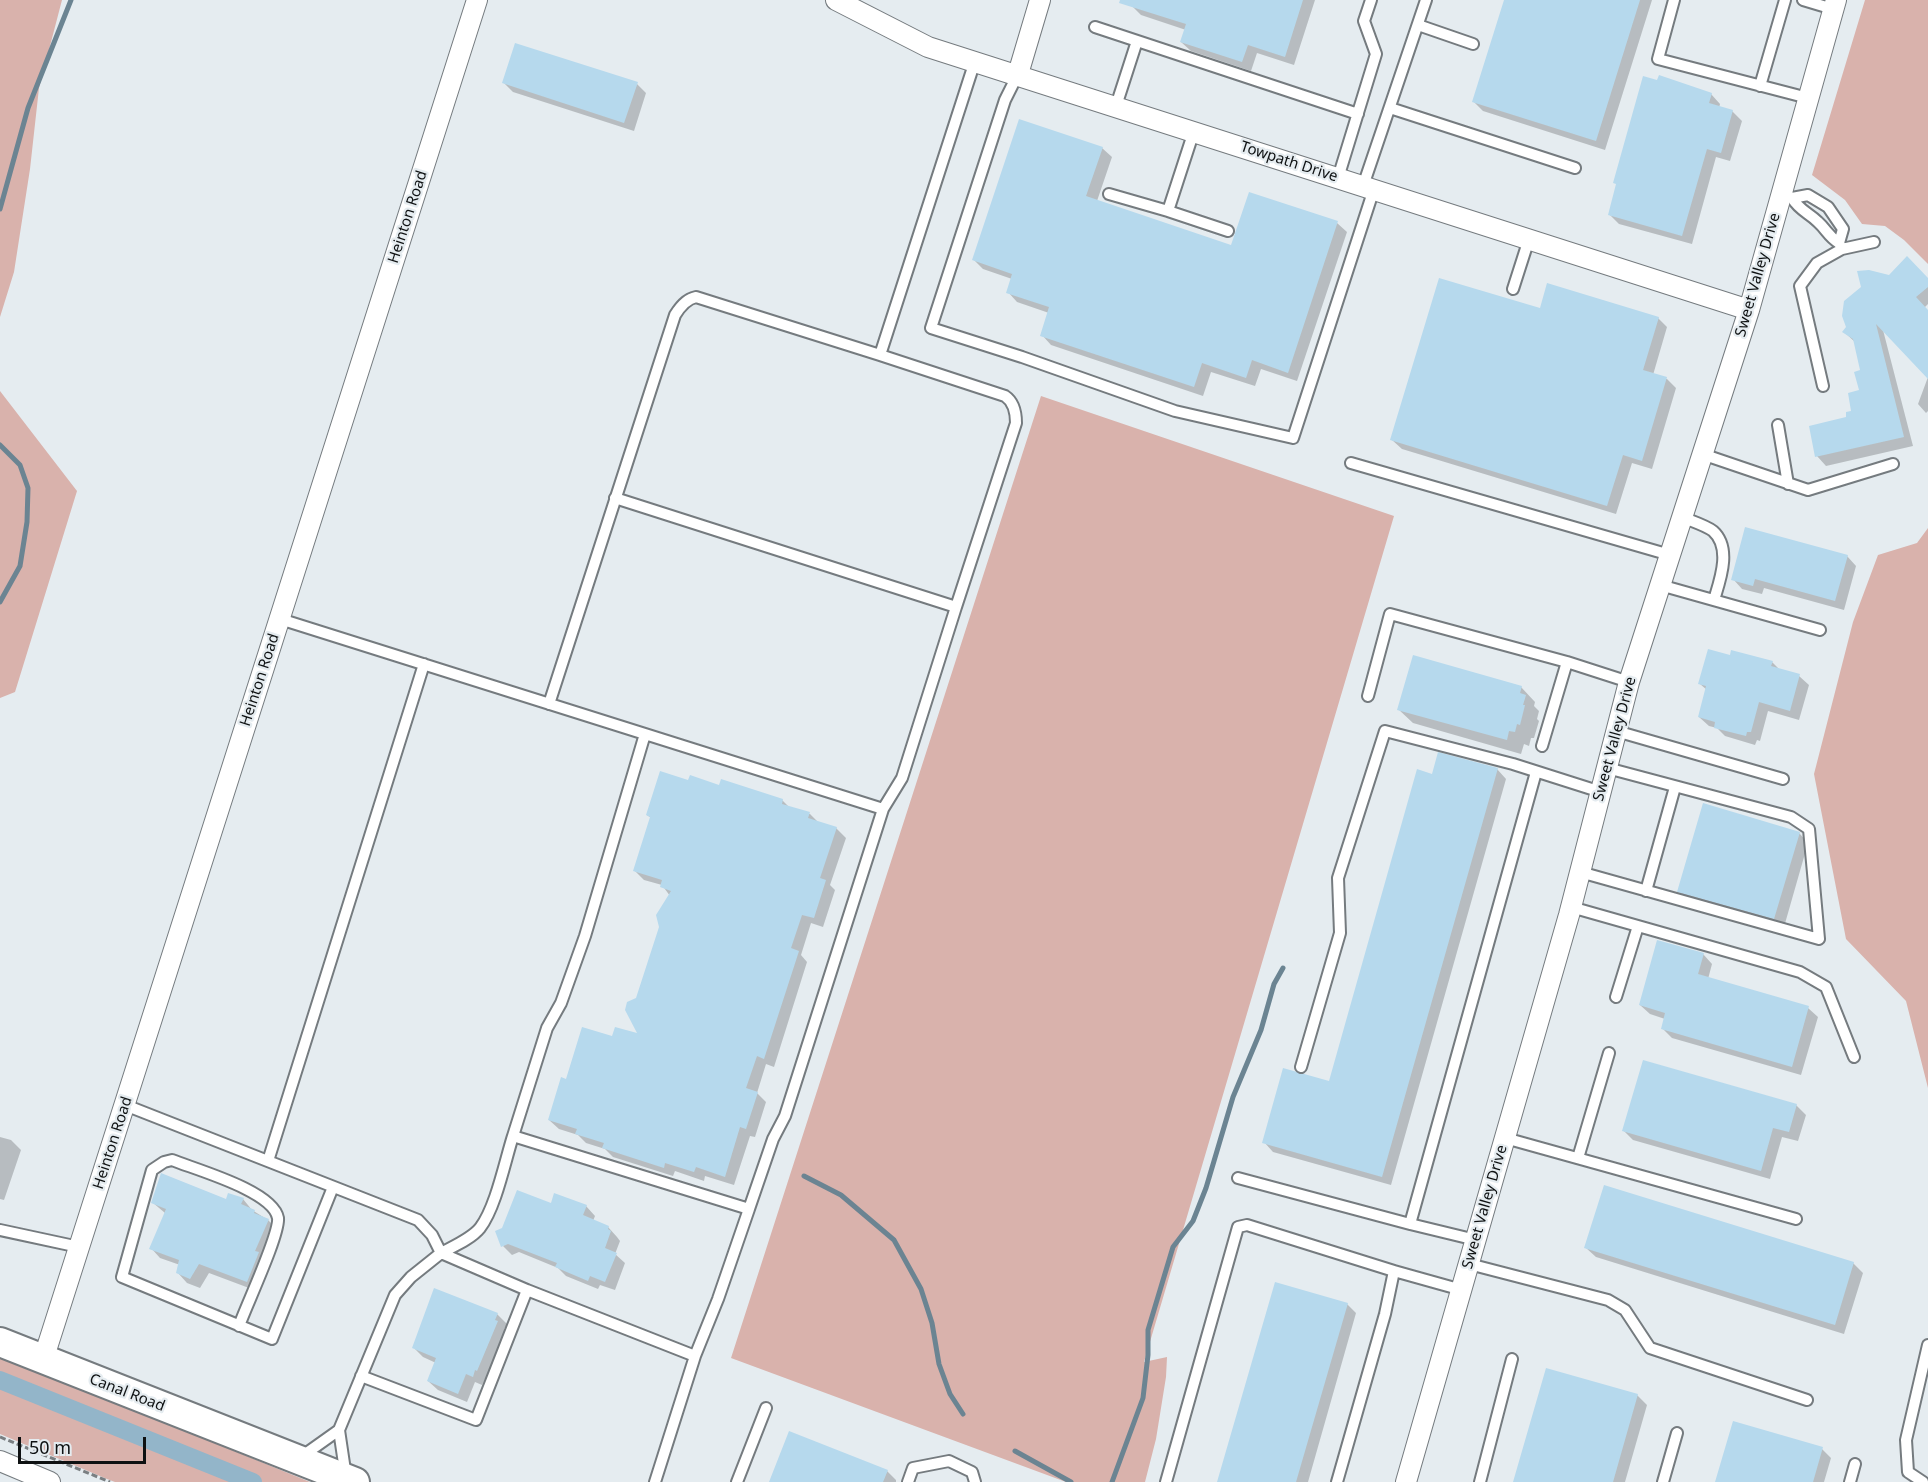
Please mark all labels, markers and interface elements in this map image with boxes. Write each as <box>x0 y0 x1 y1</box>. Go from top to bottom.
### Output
street label: Towpath Drive <box>1238 138 1340 186</box>
street label: Heinton Road <box>385 168 431 266</box>
street label: Sweet Valley Drive <box>1732 211 1784 339</box>
street label: Heinton Road <box>237 631 283 729</box>
street label: Sweet Valley Drive <box>1590 675 1640 803</box>
street label: Heinton Road <box>90 1094 136 1192</box>
street label: Sweet Valley Drive <box>1459 1143 1511 1271</box>
street label: Canal Road <box>87 1370 167 1416</box>
scale bar <box>21 1425 148 1463</box>
text: 50 m <box>29 1435 71 1459</box>

